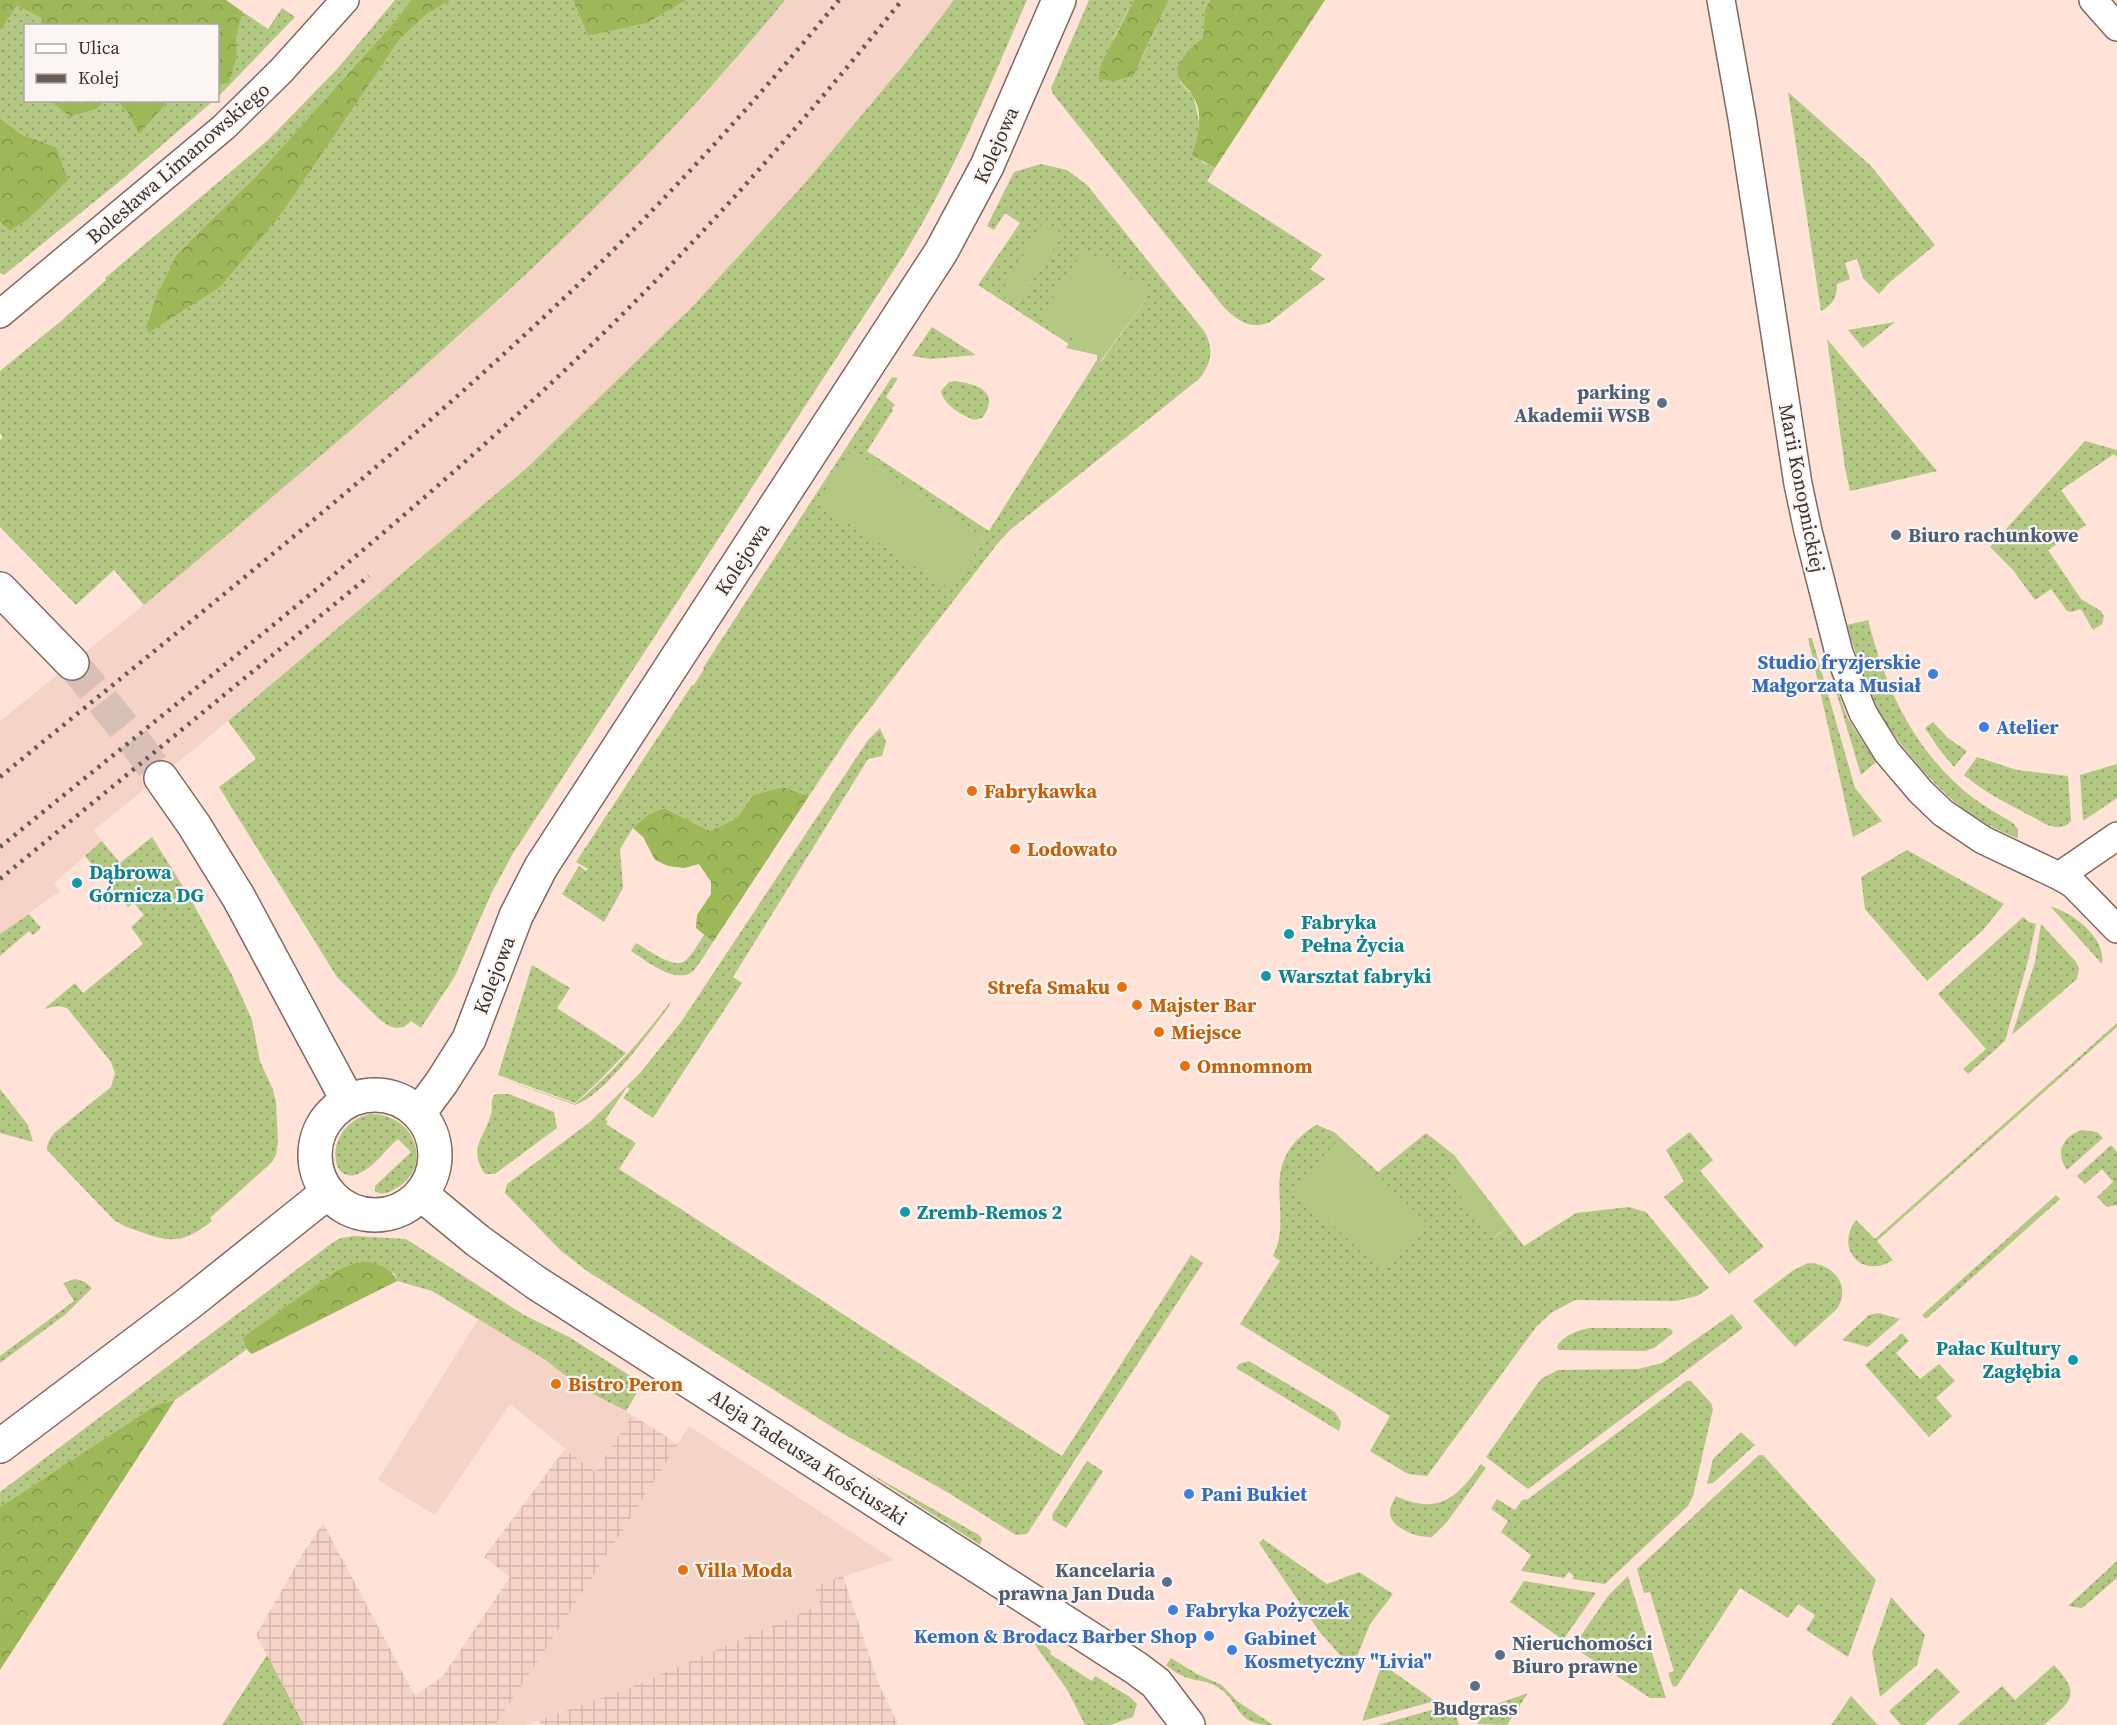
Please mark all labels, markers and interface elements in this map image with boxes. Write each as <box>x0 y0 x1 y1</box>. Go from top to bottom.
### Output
legend <box>24 24 219 102</box>
text: Ulica <box>78 35 121 60</box>
text: Kolej <box>78 65 119 90</box>
street label: Bolesława Limanowskiego <box>80 76 276 250</box>
street label: Kolejowa <box>967 101 1026 188</box>
place label: parking Akademii WSB <box>1514 378 1650 429</box>
marker: parking Akademii WSB <box>1655 396 1669 410</box>
street label: Marii Konopnickiej <box>1772 401 1832 575</box>
street label: Kolejowa <box>708 516 776 601</box>
place label: Biuro rachunkowe <box>1908 521 2078 549</box>
marker: Biuro rachunkowe <box>1889 528 1903 542</box>
place label: Studio fryzjerskie Małgorzata Musiał <box>1752 648 1922 699</box>
marker: Studio fryzjerskie Małgorzata Musiał <box>1926 667 1940 681</box>
place label: Atelier <box>1996 713 2059 741</box>
marker: Atelier <box>1977 720 1991 734</box>
place label: Fabrykawka <box>984 777 1097 805</box>
marker: Fabrykawka <box>965 784 979 798</box>
place label: Lodowato <box>1027 835 1117 863</box>
marker: Lodowato <box>1008 842 1022 856</box>
place label: Dąbrowa Górnicza DG <box>89 858 205 909</box>
marker: Dąbrowa Górnicza DG <box>70 876 84 890</box>
place label: Fabryka Pełna Życia <box>1301 908 1405 959</box>
marker: Fabryka Pełna Życia <box>1282 927 1296 941</box>
street label: Kolejowa <box>466 931 522 1018</box>
place label: Warsztat fabryki <box>1278 962 1431 990</box>
marker: Warsztat fabryki <box>1259 969 1273 983</box>
place label: Strefa Smaku <box>988 973 1110 1001</box>
marker: Strefa Smaku <box>1115 980 1129 994</box>
place label: Majster Bar <box>1149 991 1257 1019</box>
marker: Majster Bar <box>1130 998 1144 1012</box>
place label: Miejsce <box>1171 1018 1241 1046</box>
marker: Miejsce <box>1152 1025 1166 1039</box>
place label: Omnomnom <box>1197 1052 1313 1080</box>
marker: Omnomnom <box>1178 1059 1192 1073</box>
place label: Zremb-Remos 2 <box>917 1198 1063 1226</box>
marker: Zremb-Remos 2 <box>898 1205 912 1219</box>
place label: Pałac Kultury Zagłębia <box>1936 1334 2061 1385</box>
marker: Pałac Kultury Zagłębia <box>2066 1353 2080 1367</box>
place label: Bistro Peron <box>568 1370 683 1398</box>
marker: Bistro Peron <box>549 1377 563 1391</box>
street label: Aleja Tadeusza Kościuszki <box>703 1382 913 1532</box>
place label: Pani Bukiet <box>1201 1480 1308 1508</box>
marker: Pani Bukiet <box>1182 1487 1196 1501</box>
place label: Villa Moda <box>695 1556 793 1584</box>
place label: Kancelaria prawna Jan Duda <box>998 1556 1155 1607</box>
marker: Villa Moda <box>676 1563 690 1577</box>
marker: Kancelaria prawna Jan Duda <box>1160 1575 1174 1589</box>
place label: Fabryka Pożyczek <box>1185 1596 1349 1624</box>
marker: Fabryka Pożyczek <box>1166 1603 1180 1617</box>
place label: Kemon & Brodacz Barber Shop <box>914 1622 1197 1650</box>
place label: Gabinet Kosmetyczny "Livia" <box>1244 1624 1432 1675</box>
marker: Kemon & Brodacz Barber Shop <box>1202 1629 1216 1643</box>
place label: Nieruchomości Biuro prawne <box>1512 1629 1653 1680</box>
marker: Gabinet Kosmetyczny "Livia" <box>1225 1643 1239 1657</box>
marker: Nieruchomości Biuro prawne <box>1493 1648 1507 1662</box>
marker: Budgrass <box>1468 1679 1482 1693</box>
place label: Budgrass <box>1432 1694 1518 1722</box>

